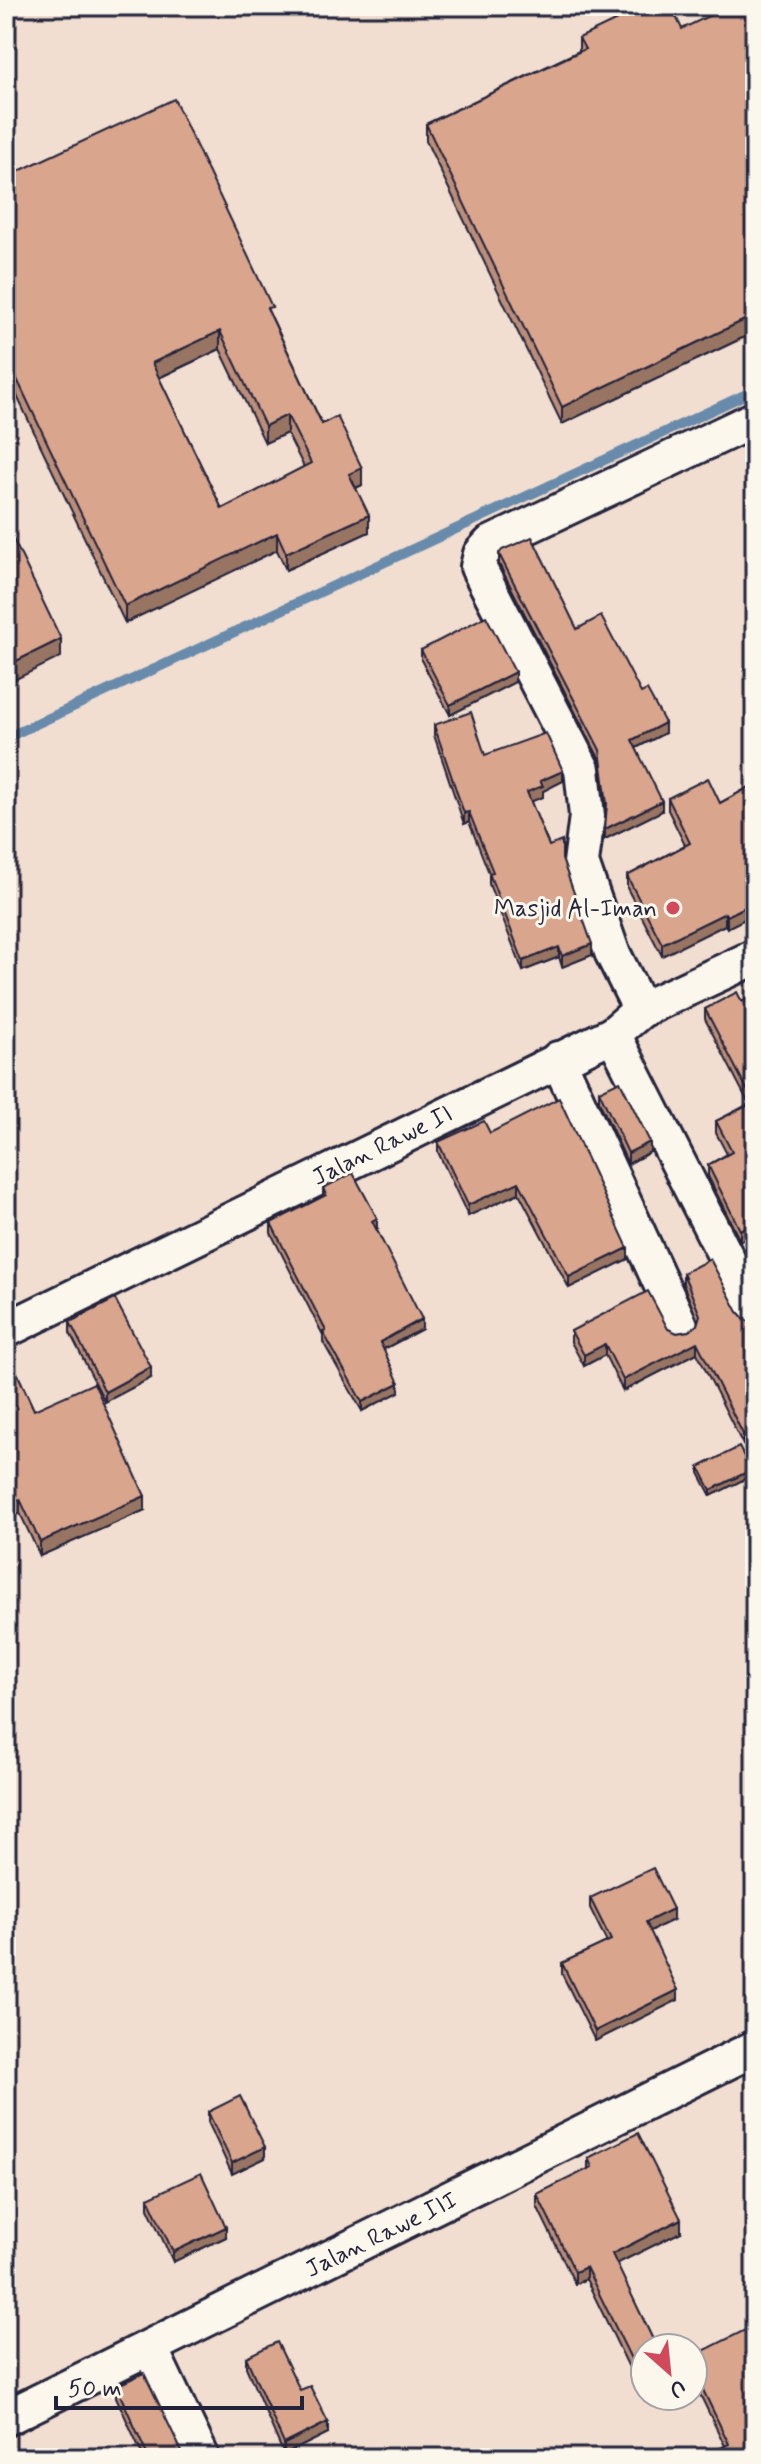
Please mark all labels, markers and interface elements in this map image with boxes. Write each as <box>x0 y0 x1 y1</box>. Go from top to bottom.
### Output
place label: Masjid Al-Iman <box>494 894 657 925</box>
marker: Masjid Al-Iman <box>664 899 682 917</box>
street label: Jalan Rawe II <box>307 1099 458 1194</box>
street label: Jalan Rawe III <box>301 2185 463 2285</box>
north arrow <box>629 2332 709 2412</box>
scale bar <box>56 2360 302 2410</box>
text: U <box>664 2372 690 2404</box>
text: 50 m <box>68 2374 122 2405</box>

